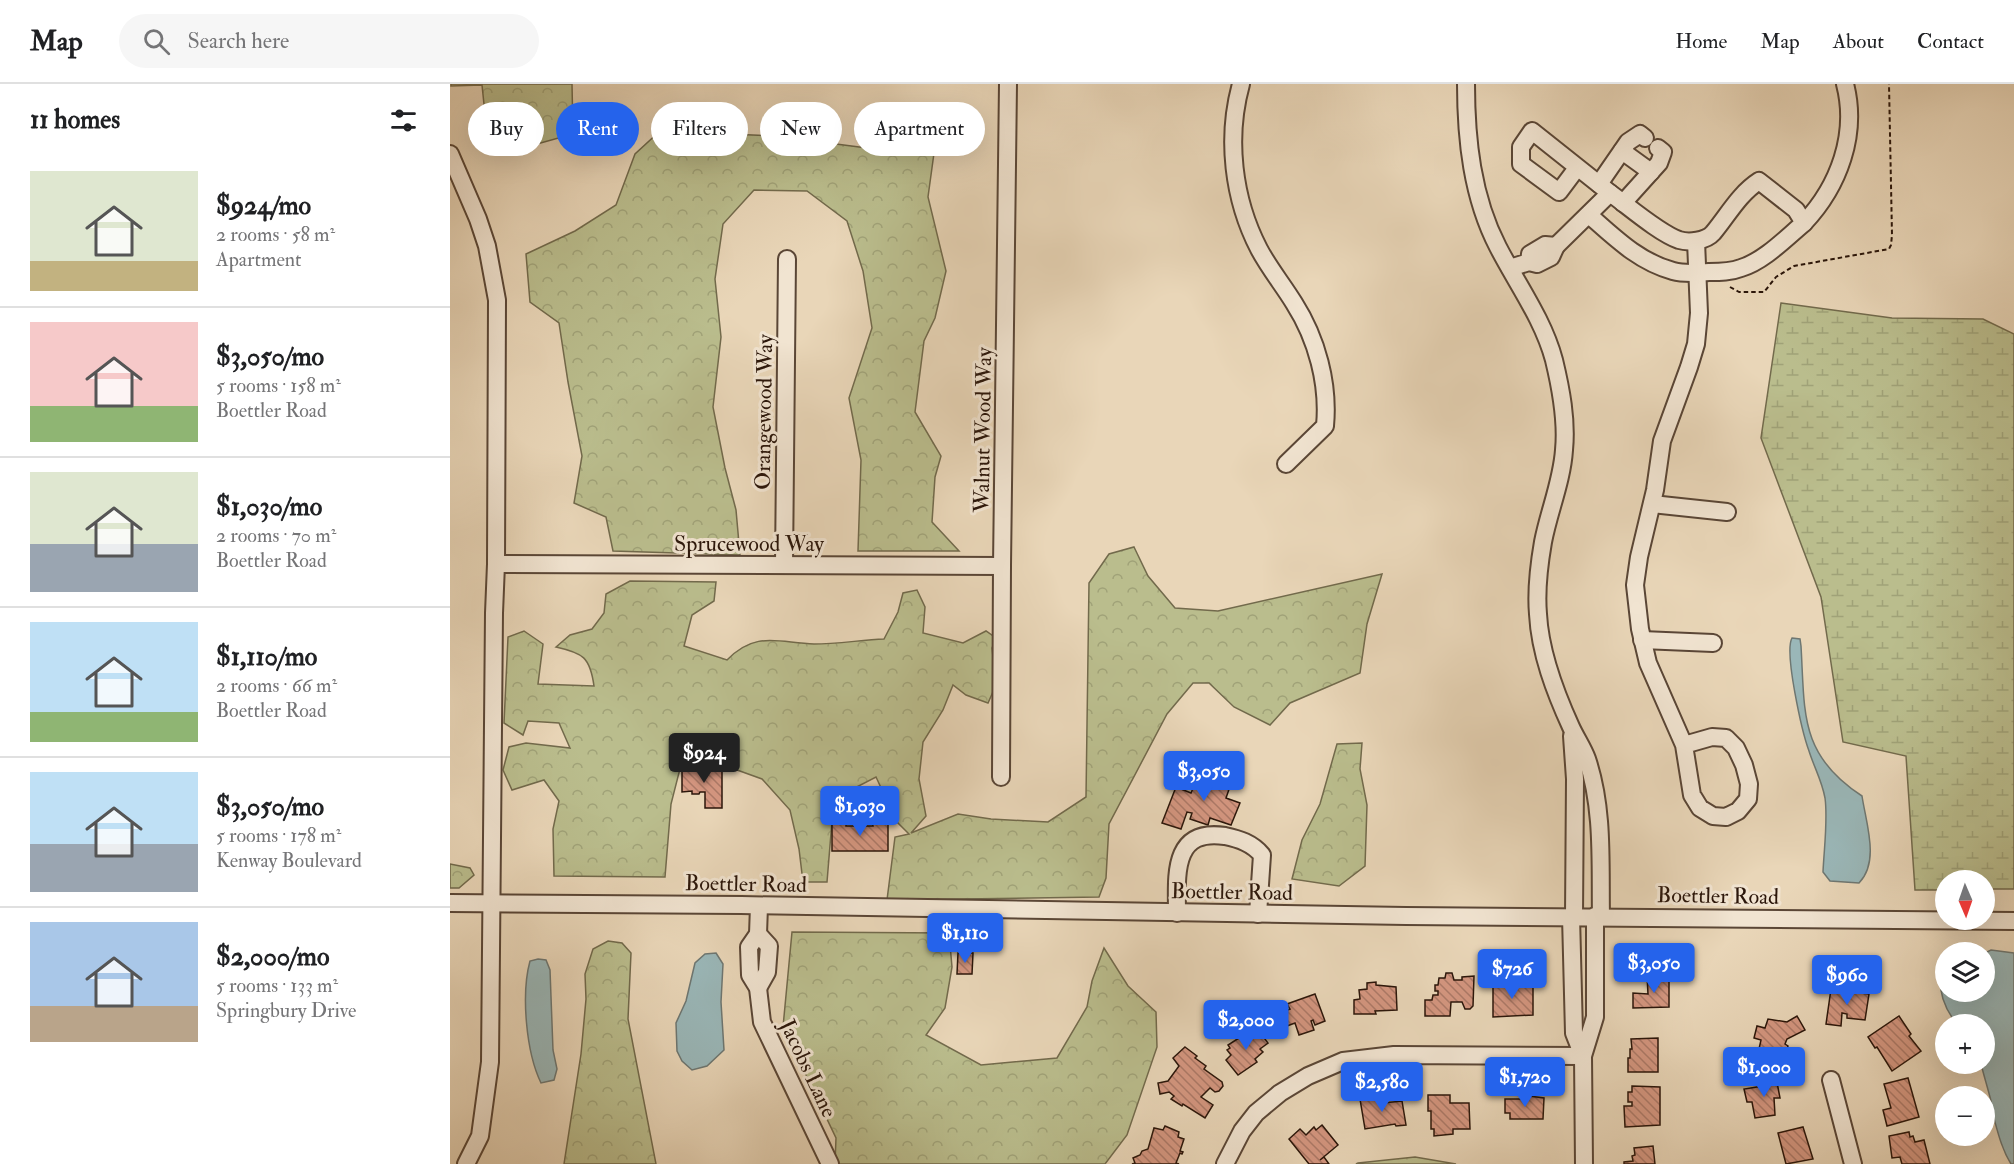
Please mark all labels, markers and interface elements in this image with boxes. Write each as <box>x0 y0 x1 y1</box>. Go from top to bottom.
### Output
search box <box>119 14 539 68</box>
text: Map <box>30 24 83 59</box>
icon: search <box>140 25 173 58</box>
text: Search here <box>188 27 289 55</box>
text: Home <box>1675 28 1727 55</box>
text: Map <box>1760 28 1800 55</box>
text: About <box>1833 28 1884 55</box>
text: Contact <box>1917 28 1984 55</box>
chip: Buy <box>468 102 544 156</box>
chip: Rent <box>556 102 639 156</box>
chip: Filters <box>651 102 748 156</box>
chip: New <box>760 102 842 156</box>
chip: Apartment <box>854 102 985 156</box>
text: 11 homes <box>30 104 120 136</box>
icon: filters <box>387 104 420 137</box>
text: $924/mo <box>216 190 311 222</box>
icon: home <box>78 195 150 267</box>
text: 2 rooms · 58 m² <box>216 222 335 247</box>
text: Apartment <box>216 247 301 272</box>
street label: Orangewood Way <box>749 334 779 490</box>
text: $3,050/mo <box>216 341 324 373</box>
icon: home <box>78 346 150 418</box>
street label: Walnut Wood Way <box>968 347 998 514</box>
text: 5 rooms · 158 m² <box>216 373 341 398</box>
text: Boettler Road <box>216 398 327 423</box>
text: $1,030/mo <box>216 491 322 523</box>
icon: home <box>78 496 150 568</box>
text: 2 rooms · 70 m² <box>216 523 336 548</box>
street label: Sprucewood Way <box>674 530 824 559</box>
text: Boettler Road <box>216 548 327 573</box>
text: $1,110/mo <box>216 641 317 673</box>
icon: home <box>78 646 150 718</box>
text: 2 rooms · 66 m² <box>216 673 337 698</box>
text: Boettler Road <box>216 698 327 723</box>
pin: $924 <box>668 733 740 784</box>
text: $924 <box>683 740 725 765</box>
pin: $3,050 <box>1155 751 1253 802</box>
text: $3,050 <box>1178 758 1230 783</box>
pin: $1,030 <box>811 786 909 837</box>
text: $3,050/mo <box>216 791 324 823</box>
text: $1,030 <box>834 793 886 818</box>
icon: home <box>78 796 150 868</box>
text: 5 rooms · 178 m² <box>216 823 341 848</box>
text: Kenway Boulevard <box>216 848 362 873</box>
street label: Boettler Road <box>685 869 807 899</box>
north arrow <box>1935 870 1995 930</box>
map controls <box>1935 870 1995 1146</box>
street label: Boettler Road <box>1171 877 1293 907</box>
street label: Boettler Road <box>1657 881 1779 911</box>
pin: $1,110 <box>916 913 1014 964</box>
text: $1,110 <box>941 920 989 945</box>
text: $2,000/mo <box>216 941 329 973</box>
button: layers <box>1935 942 1995 1002</box>
pin: $3,050 <box>1605 943 1703 994</box>
icon: home <box>78 946 150 1018</box>
pin: $726 <box>1476 949 1548 1000</box>
text: $3,050 <box>1628 950 1680 975</box>
pin: $960 <box>1811 955 1883 1006</box>
text: $726 <box>1492 956 1532 981</box>
text: $960 <box>1826 962 1868 987</box>
text: 5 rooms · 133 m² <box>216 973 338 998</box>
text: Springbury Drive <box>216 998 356 1023</box>
pin: $2,000 <box>1197 1000 1295 1051</box>
text: $2,000 <box>1218 1007 1274 1032</box>
street label: Jacobs Lane <box>773 1014 843 1122</box>
button: + <box>1935 1014 1995 1074</box>
pin: $1,000 <box>1715 1047 1813 1098</box>
text: $1,000 <box>1737 1054 1791 1079</box>
pin: $1,720 <box>1476 1057 1574 1108</box>
pin: $2,580 <box>1333 1062 1431 1113</box>
text: $1,720 <box>1499 1064 1551 1089</box>
text: $2,580 <box>1355 1069 1409 1094</box>
button: − <box>1935 1086 1995 1146</box>

